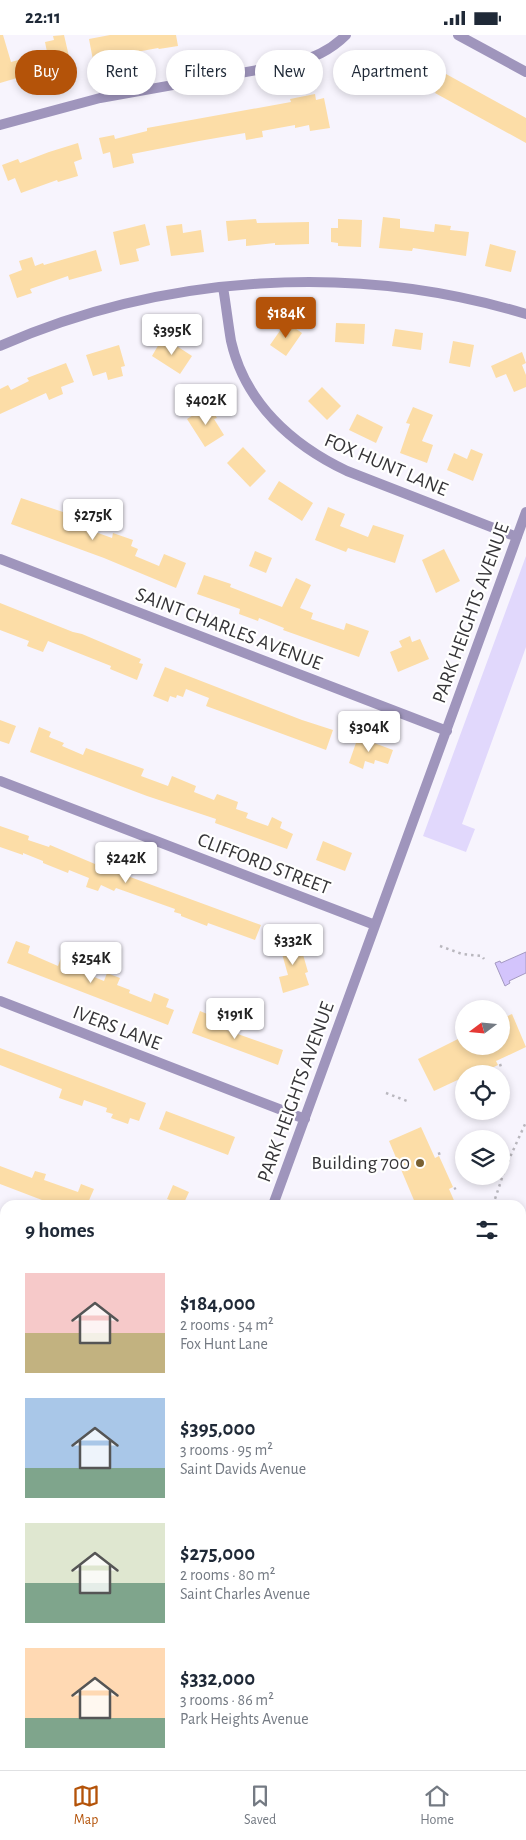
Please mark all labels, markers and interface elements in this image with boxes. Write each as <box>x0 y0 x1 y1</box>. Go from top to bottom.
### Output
text: 22:11 <box>25 8 61 27</box>
chip: Buy <box>15 50 77 95</box>
chip: Rent <box>87 50 156 95</box>
chip: Filters <box>166 50 245 95</box>
chip: New <box>255 50 323 95</box>
chip: Apartment <box>333 50 446 95</box>
pin: $184K <box>251 297 321 339</box>
text: $184K <box>267 305 305 321</box>
pin: $395K <box>137 313 207 356</box>
text: $395K <box>153 322 191 338</box>
pin: $402K <box>171 383 241 426</box>
text: $402K <box>186 392 226 408</box>
street label: FOX HUNT LANE <box>321 430 451 500</box>
pin: $275K <box>58 499 128 541</box>
text: $275K <box>74 507 112 523</box>
street label: PARK HEIGHTS AVENUE <box>429 520 513 706</box>
street label: SAINT CHARLES AVENUE <box>133 584 325 674</box>
pin: $304K <box>334 711 404 753</box>
text: $304K <box>349 719 389 735</box>
street label: CLIFFORD STREET <box>195 829 333 899</box>
pin: $242K <box>91 841 161 884</box>
text: $242K <box>106 850 146 866</box>
pin: $332K <box>258 923 328 966</box>
text: $332K <box>274 932 312 948</box>
pin: $254K <box>56 941 126 984</box>
text: $254K <box>71 950 111 966</box>
pin: $191K <box>200 997 270 1040</box>
street label: PARK HEIGHTS AVENUE <box>254 999 338 1185</box>
north arrow <box>455 1000 510 1055</box>
map controls <box>455 1000 510 1185</box>
street label: IVERS LANE <box>70 1002 164 1054</box>
text: $191K <box>217 1006 253 1022</box>
button: locate <box>455 1065 510 1120</box>
button: layers <box>455 1130 510 1185</box>
place label: Building 700 <box>311 1153 410 1173</box>
marker: Building 700 <box>414 1157 426 1169</box>
icon: filters <box>473 1216 501 1244</box>
text: 9 homes <box>25 1220 95 1241</box>
icon: home <box>65 1293 125 1353</box>
text: $184,000 <box>180 1293 256 1314</box>
text: 2 rooms · 54 m² <box>180 1317 274 1333</box>
text: Fox Hunt Lane <box>180 1336 268 1352</box>
icon: home <box>65 1418 125 1478</box>
text: $395,000 <box>180 1418 255 1439</box>
text: 3 rooms · 95 m² <box>180 1442 273 1458</box>
text: Saint Davids Avenue <box>180 1461 306 1477</box>
icon: home <box>65 1543 125 1603</box>
text: $275,000 <box>180 1543 255 1564</box>
text: 2 rooms · 80 m² <box>180 1567 275 1583</box>
text: Saint Charles Avenue <box>180 1586 310 1602</box>
icon: home <box>65 1668 125 1728</box>
text: $332,000 <box>180 1668 255 1689</box>
text: 3 rooms · 86 m² <box>180 1692 274 1708</box>
text: Park Heights Avenue <box>180 1711 309 1727</box>
tab: Map <box>72 1782 100 1829</box>
tab: Saved <box>244 1782 276 1829</box>
tab: Home <box>420 1782 454 1829</box>

